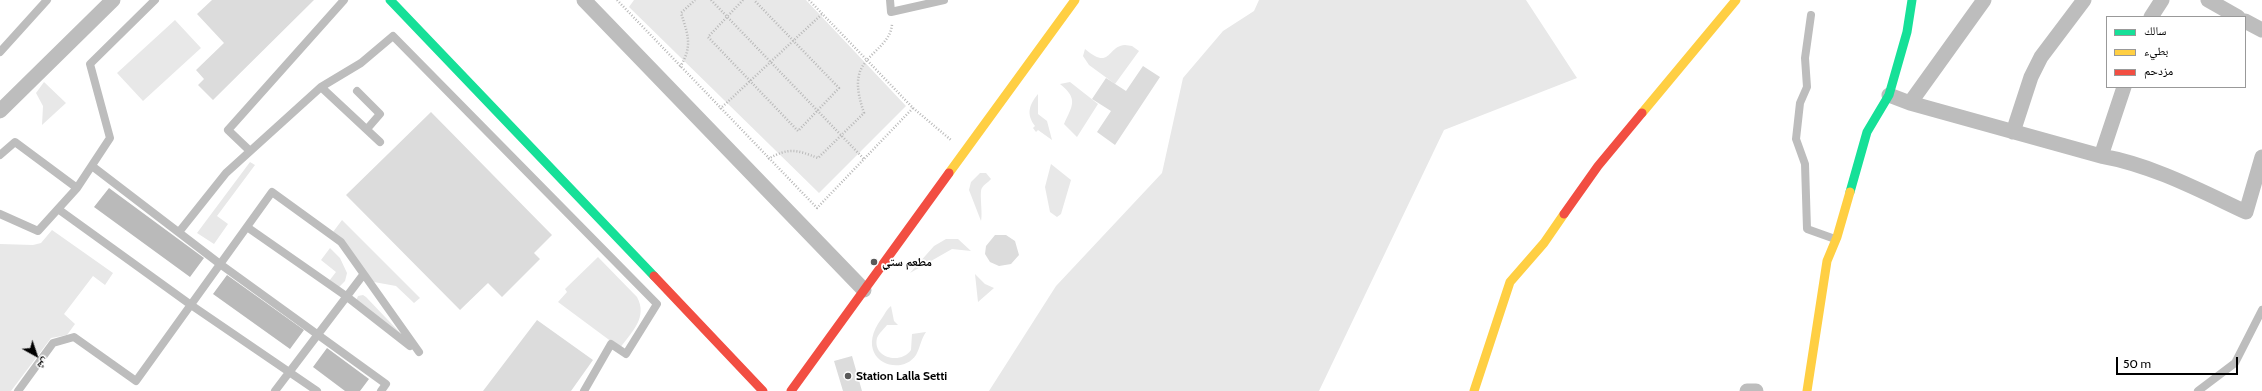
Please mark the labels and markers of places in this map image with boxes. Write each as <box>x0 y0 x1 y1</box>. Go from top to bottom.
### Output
place label: مطعم ستي <box>882 255 932 269</box>
marker: مطعم ستي <box>869 257 879 267</box>
place label: Station Lalla Setti <box>856 369 947 383</box>
marker: Station Lalla Setti <box>843 371 853 381</box>

